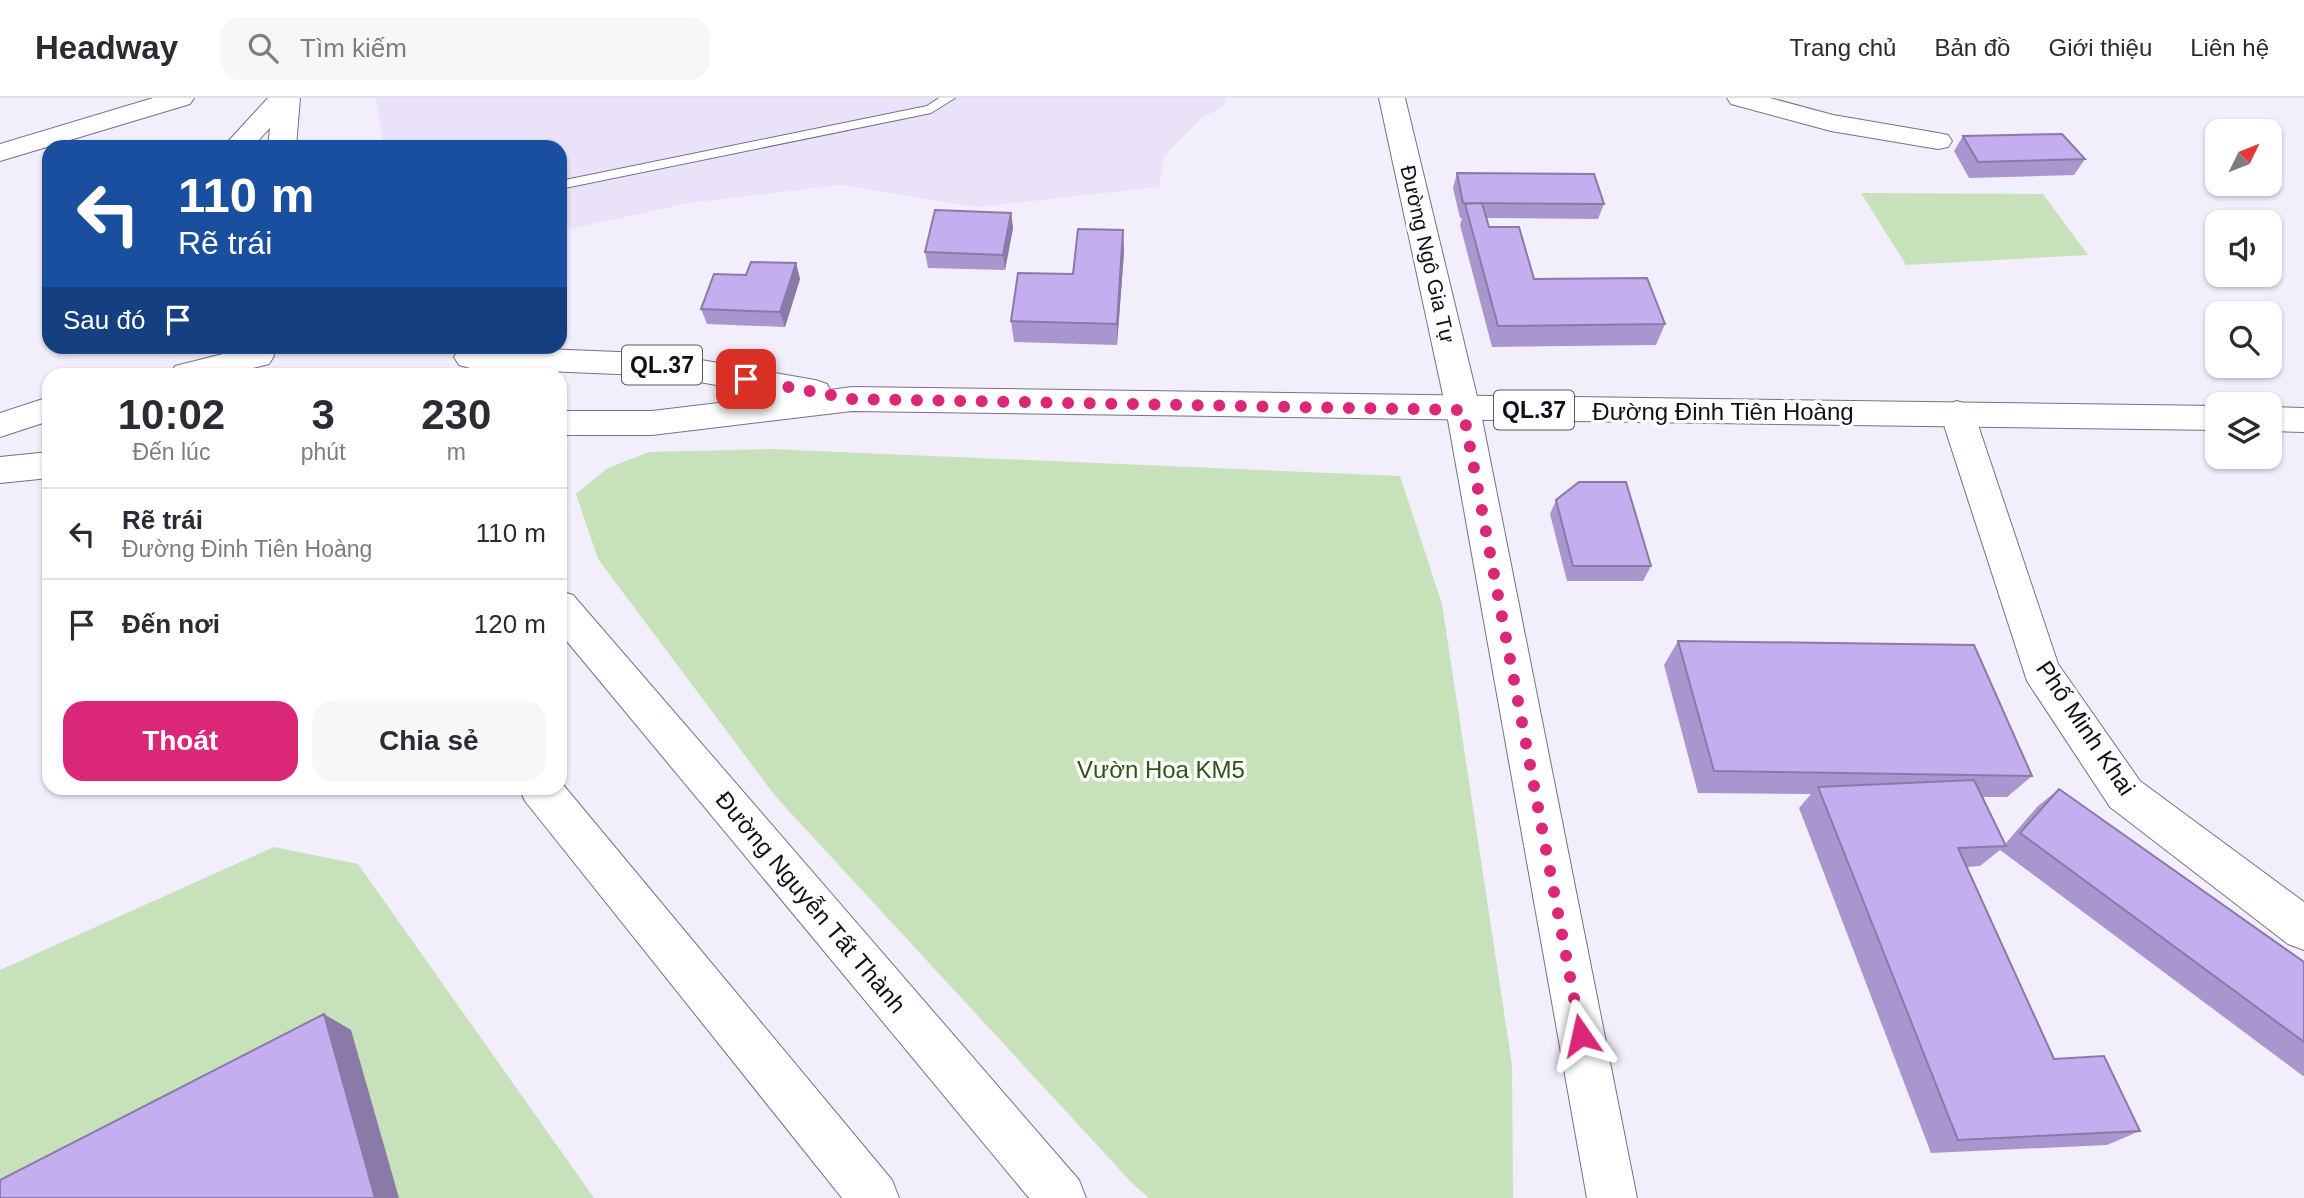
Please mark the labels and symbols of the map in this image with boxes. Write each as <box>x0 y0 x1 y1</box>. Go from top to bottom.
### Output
north arrow <box>2205 119 2282 196</box>
street label: Đường Ngô Gia Tự <box>1396 163 1460 345</box>
road number: QL.37 <box>622 346 702 384</box>
pin <box>716 349 776 409</box>
road number: QL.37 <box>1494 390 1574 430</box>
street label: Đường Đinh Tiên Hoàng <box>1592 398 1854 425</box>
street label: Phố Minh Khai <box>2031 656 2141 800</box>
park label: Vườn Hoa KM5 <box>1077 756 1245 783</box>
street label: Đường Nguyễn Tất Thành <box>711 786 911 1018</box>
position arrow <box>1544 998 1618 1072</box>

